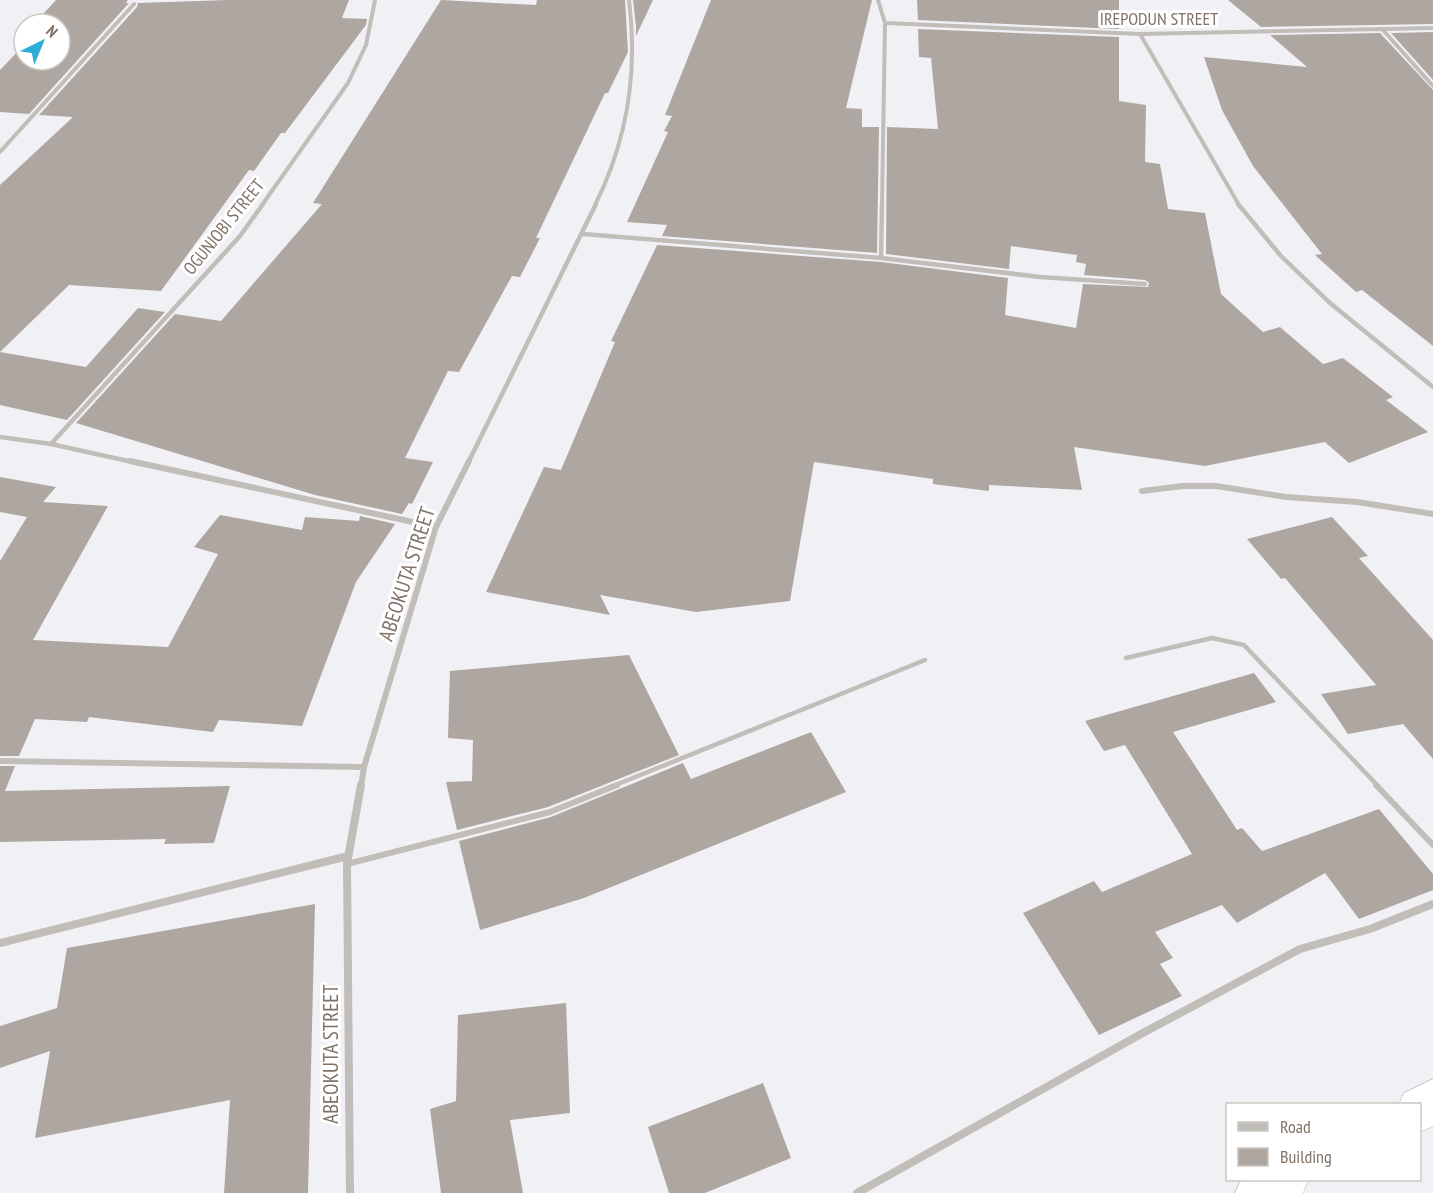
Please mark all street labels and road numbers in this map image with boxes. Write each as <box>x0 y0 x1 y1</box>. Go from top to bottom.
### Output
street label: IREPODUN STREET <box>1100 7 1218 30</box>
street label: OGUNJOBI STREET <box>178 174 269 279</box>
street label: ABEOKUTA STREET <box>372 503 441 644</box>
street label: ABEOKUTA STREET <box>317 984 344 1124</box>

